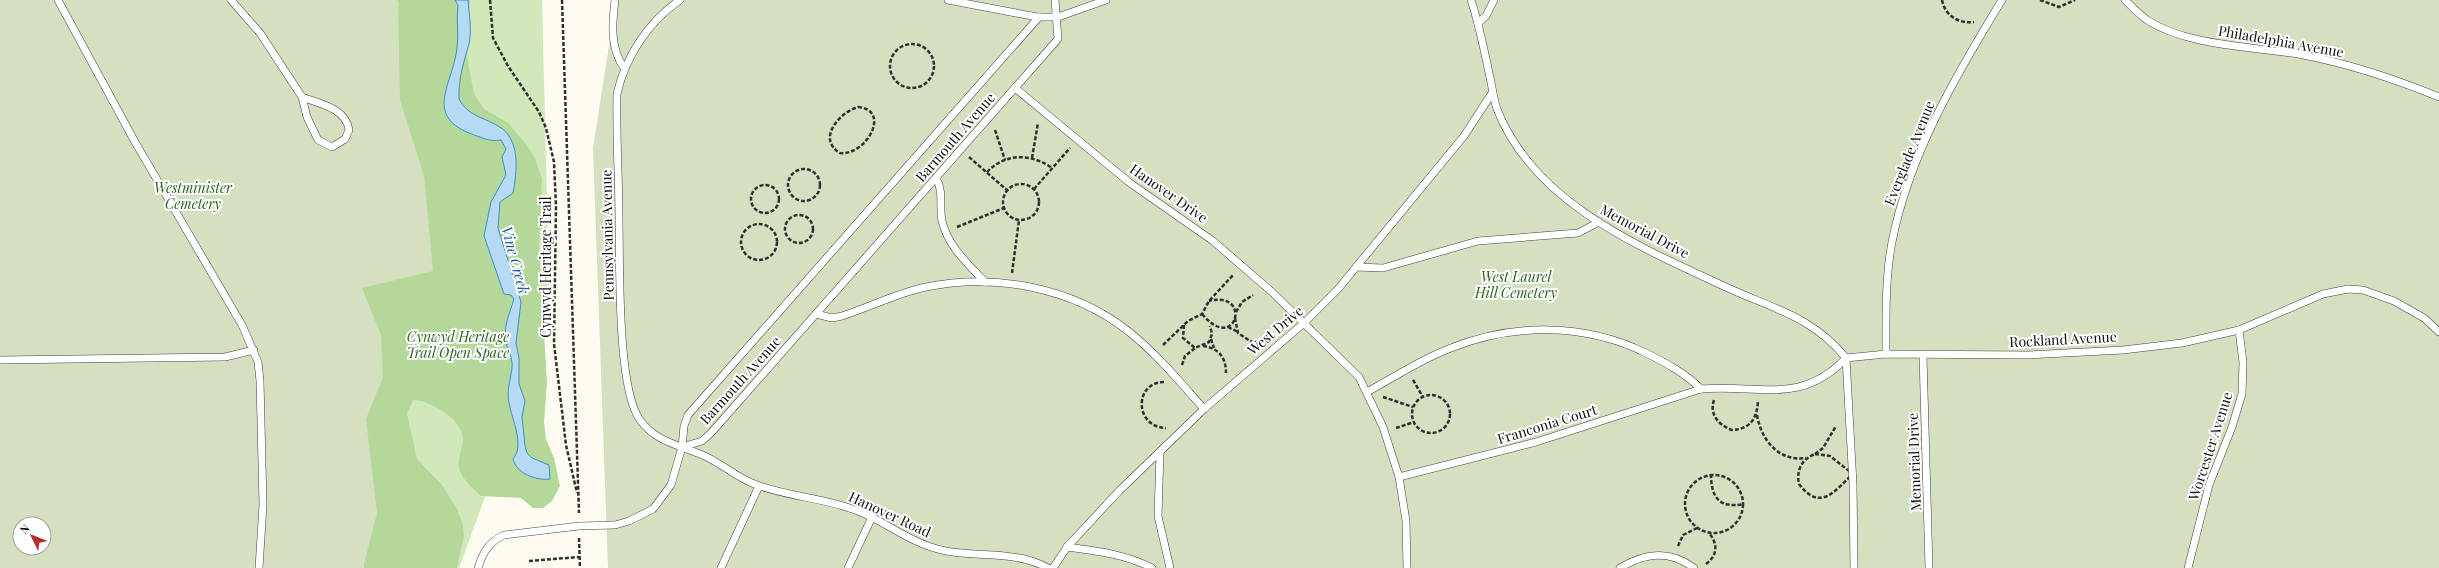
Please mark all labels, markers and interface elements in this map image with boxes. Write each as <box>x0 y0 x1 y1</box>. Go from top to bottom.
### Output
street label: Philadelphia Avenue <box>2217 21 2345 61</box>
street label: Barmouth Avenue <box>911 88 999 186</box>
street label: Everglade Avenue <box>1879 98 1939 208</box>
street label: Hanover Drive <box>1126 159 1212 227</box>
street label: Pennsylvania Avenue <box>596 169 618 301</box>
park label: Westminister Cemetery <box>154 178 233 213</box>
street label: Cynwyd Heritage Trail <box>536 196 555 338</box>
street label: Memorial Drive <box>1597 200 1693 262</box>
water label: Vine Creek <box>497 224 535 296</box>
park label: West Laurel Hill Cemetery <box>1474 267 1557 302</box>
street label: West Drive <box>1242 301 1307 360</box>
park label: Cynwyd Heritage Trail Open Space <box>407 327 509 362</box>
street label: Rockland Avenue <box>2009 327 2117 351</box>
street label: Barmouth Avenue <box>695 332 785 428</box>
street label: Worcester Avenue <box>2183 389 2236 503</box>
street label: Franconia Court <box>1495 400 1600 448</box>
street label: Memorial Drive <box>1903 413 1925 511</box>
street label: Hanover Road <box>846 487 934 541</box>
north arrow <box>12 516 52 556</box>
text: N <box>16 521 33 537</box>

